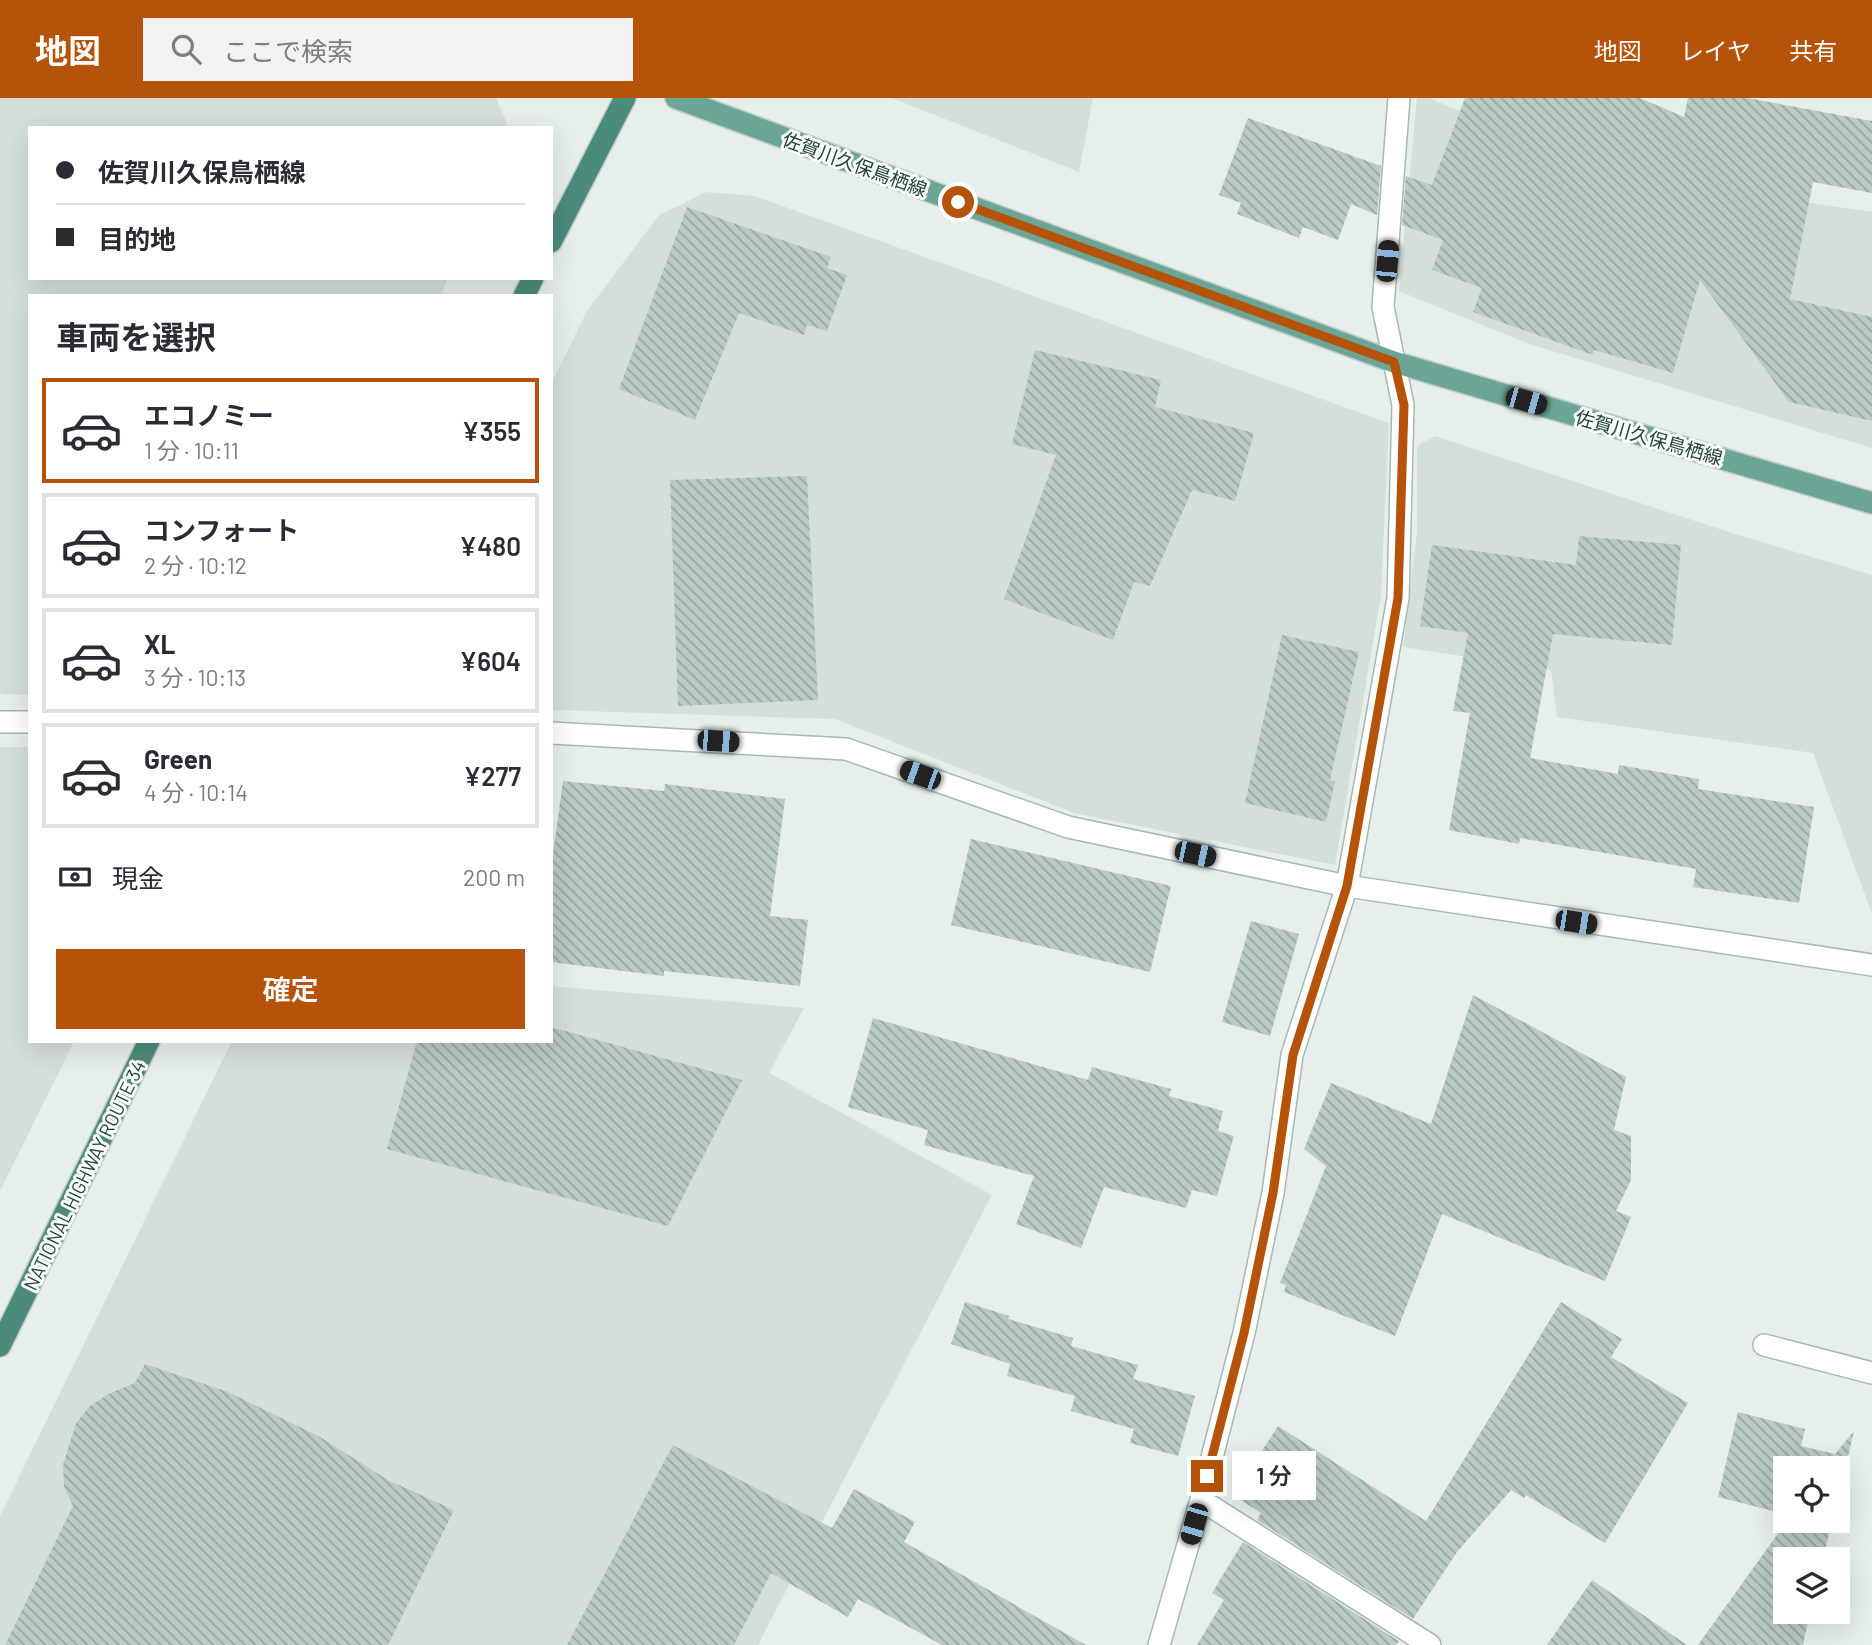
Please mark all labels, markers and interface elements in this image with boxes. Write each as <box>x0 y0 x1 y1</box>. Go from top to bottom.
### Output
search box <box>143 18 633 81</box>
text: 地図 <box>35 30 101 70</box>
icon: search <box>167 30 205 68</box>
text: ここで検索 <box>223 35 353 66</box>
text: 地図 <box>1594 36 1642 65</box>
text: レイヤ <box>1680 36 1751 65</box>
text: 共有 <box>1789 36 1837 65</box>
street label: 佐賀川久保鳥栖線 <box>780 127 930 201</box>
text: 佐賀川久保鳥栖線 <box>98 156 306 187</box>
route start <box>942 186 974 218</box>
text: 目的地 <box>98 223 176 254</box>
car <box>1375 239 1400 283</box>
text: 車両を選択 <box>56 317 216 355</box>
car <box>1503 385 1550 417</box>
icon: car <box>60 399 123 462</box>
text: エコノミー <box>144 399 274 430</box>
street label: 佐賀川久保鳥栖線 <box>1573 405 1725 469</box>
text: ¥355 <box>462 415 521 446</box>
text: 1 分 · 10:11 <box>144 436 239 464</box>
icon: car <box>60 514 123 577</box>
text: コンフォート <box>144 514 299 545</box>
text: ¥480 <box>459 530 521 561</box>
text: 2 分 · 10:12 <box>144 551 247 579</box>
text: XL <box>144 628 175 659</box>
icon: car <box>60 629 123 692</box>
text: ¥604 <box>459 645 521 676</box>
text: 3 分 · 10:13 <box>144 663 246 691</box>
car <box>697 729 740 753</box>
text: Green <box>144 743 212 774</box>
icon: car <box>60 744 123 807</box>
car <box>897 758 944 792</box>
text: ¥277 <box>463 760 521 791</box>
text: 4 分 · 10:14 <box>144 778 248 806</box>
car <box>1173 839 1218 869</box>
icon: cash <box>56 858 94 896</box>
text: 現金 <box>112 862 164 893</box>
text: 200 m <box>463 863 525 891</box>
car <box>1554 908 1599 936</box>
button: 確定 <box>56 949 525 1029</box>
street label: NATIONAL HIGHWAY ROUTE 34 <box>18 1056 150 1294</box>
callout: 1 分 <box>1232 1452 1316 1500</box>
map controls <box>1773 1456 1850 1624</box>
button: locate <box>1773 1456 1850 1533</box>
route end <box>1191 1460 1223 1492</box>
text: 1 分 <box>1256 1461 1292 1489</box>
car <box>1179 1501 1210 1547</box>
button: layers <box>1773 1547 1850 1624</box>

